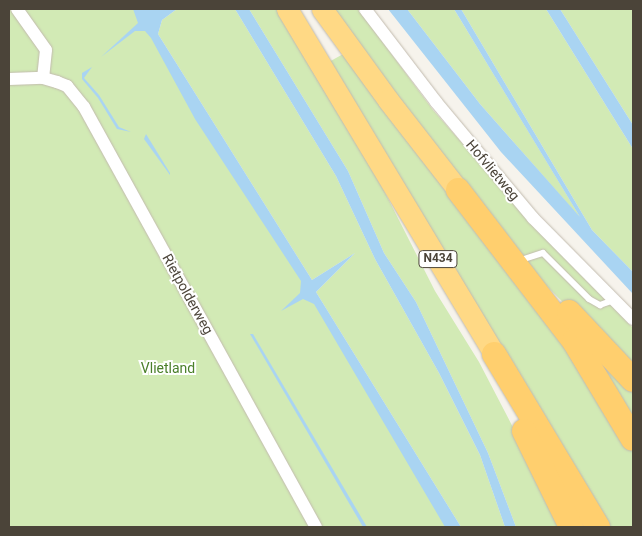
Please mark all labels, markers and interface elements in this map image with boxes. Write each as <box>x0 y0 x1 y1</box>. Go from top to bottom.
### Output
street label: Hofvlietweg <box>463 136 523 204</box>
road number: N434 <box>418 250 458 268</box>
street label: Rietpolderweg <box>159 251 217 337</box>
park label: Vlietland <box>141 360 195 376</box>

